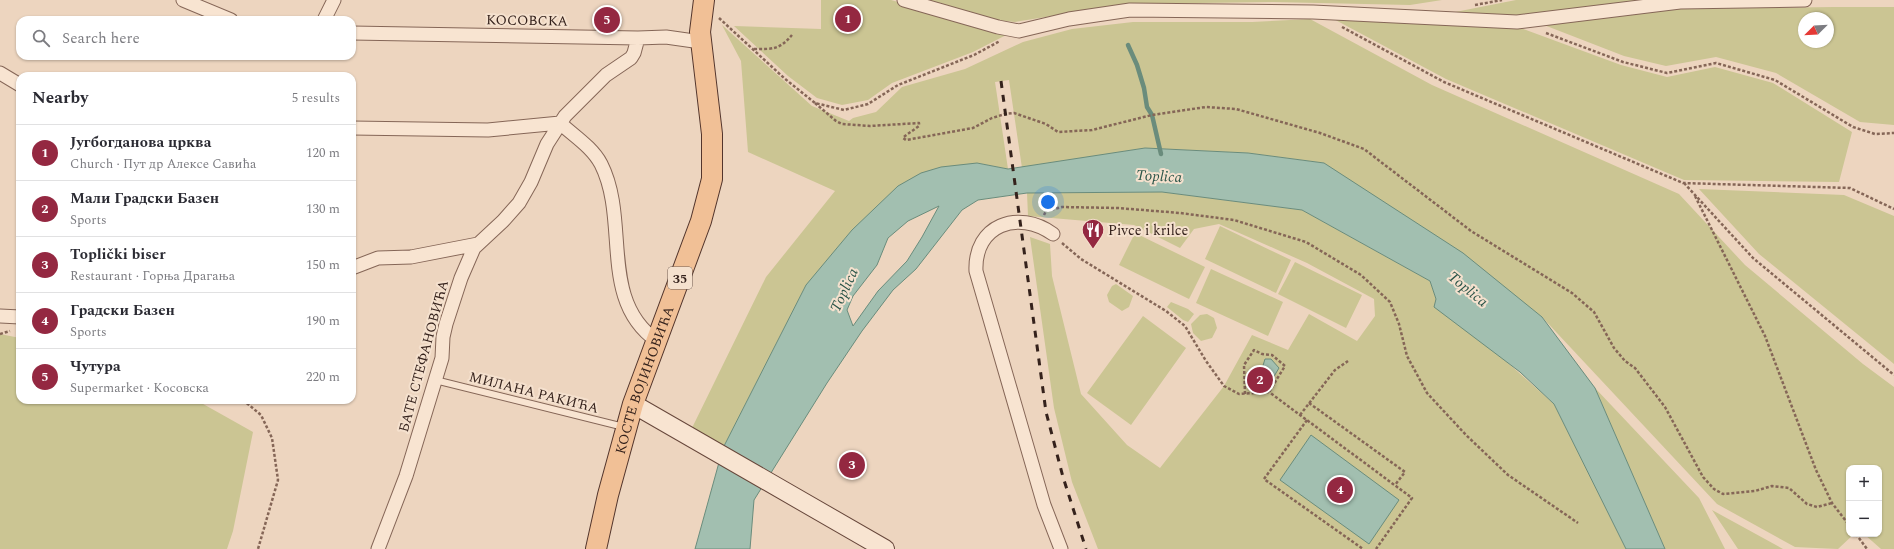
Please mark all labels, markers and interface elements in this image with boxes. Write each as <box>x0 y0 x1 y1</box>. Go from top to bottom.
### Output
pin: 1 <box>835 4 861 34</box>
pin: 5 <box>594 5 620 35</box>
street label: КОСОВСКА <box>486 9 569 32</box>
north arrow <box>1798 12 1834 48</box>
search box <box>16 16 356 60</box>
icon: search <box>30 27 52 49</box>
text: Search here <box>62 27 140 50</box>
text: Nearby <box>32 85 88 111</box>
text: 5 results <box>292 88 340 108</box>
text: Југбогданова црква <box>70 131 211 154</box>
text: 1 <box>41 143 49 163</box>
text: 120 m <box>306 143 340 163</box>
text: Church · Пут др Алексе Савића <box>70 154 256 174</box>
water label: Toplica <box>1135 164 1183 189</box>
text: Мали Градски Базен <box>70 187 219 210</box>
your location <box>1038 192 1058 212</box>
text: 2 <box>41 199 49 219</box>
text: 130 m <box>306 199 340 219</box>
text: Sports <box>70 210 107 230</box>
restaurant icon: Pivce i krilce <box>1080 217 1106 250</box>
place label: Pivce i krilce <box>1108 220 1188 241</box>
text: Toplički biser <box>70 243 166 266</box>
text: 3 <box>41 255 49 275</box>
text: 150 m <box>306 255 340 275</box>
water label: Toplica <box>824 264 865 316</box>
text: Restaurant · Горња Драгања <box>70 266 235 286</box>
water label: Toplica <box>1442 266 1493 313</box>
road number: 35 <box>668 267 692 289</box>
street label: БАТЕ СТЕФАНОВИЋА <box>393 277 454 435</box>
text: Градски Базен <box>70 299 175 322</box>
street label: КОСТЕ ВОЈИНОВИЋА <box>610 302 680 457</box>
text: 4 <box>41 311 49 331</box>
text: 190 m <box>306 311 340 331</box>
text: Sports <box>70 322 107 342</box>
text: Чутура <box>70 355 121 378</box>
pin: 2 <box>1247 365 1273 395</box>
street label: МИЛАНА РАКИЋА <box>467 366 601 419</box>
text: 5 <box>41 367 49 387</box>
text: 220 m <box>306 367 340 387</box>
text: Supermarket · Косовска <box>70 378 209 398</box>
pin: 3 <box>839 450 865 480</box>
map controls <box>1846 465 1882 537</box>
button: + <box>1846 465 1882 501</box>
pin: 4 <box>1327 475 1353 505</box>
button: − <box>1846 501 1882 537</box>

